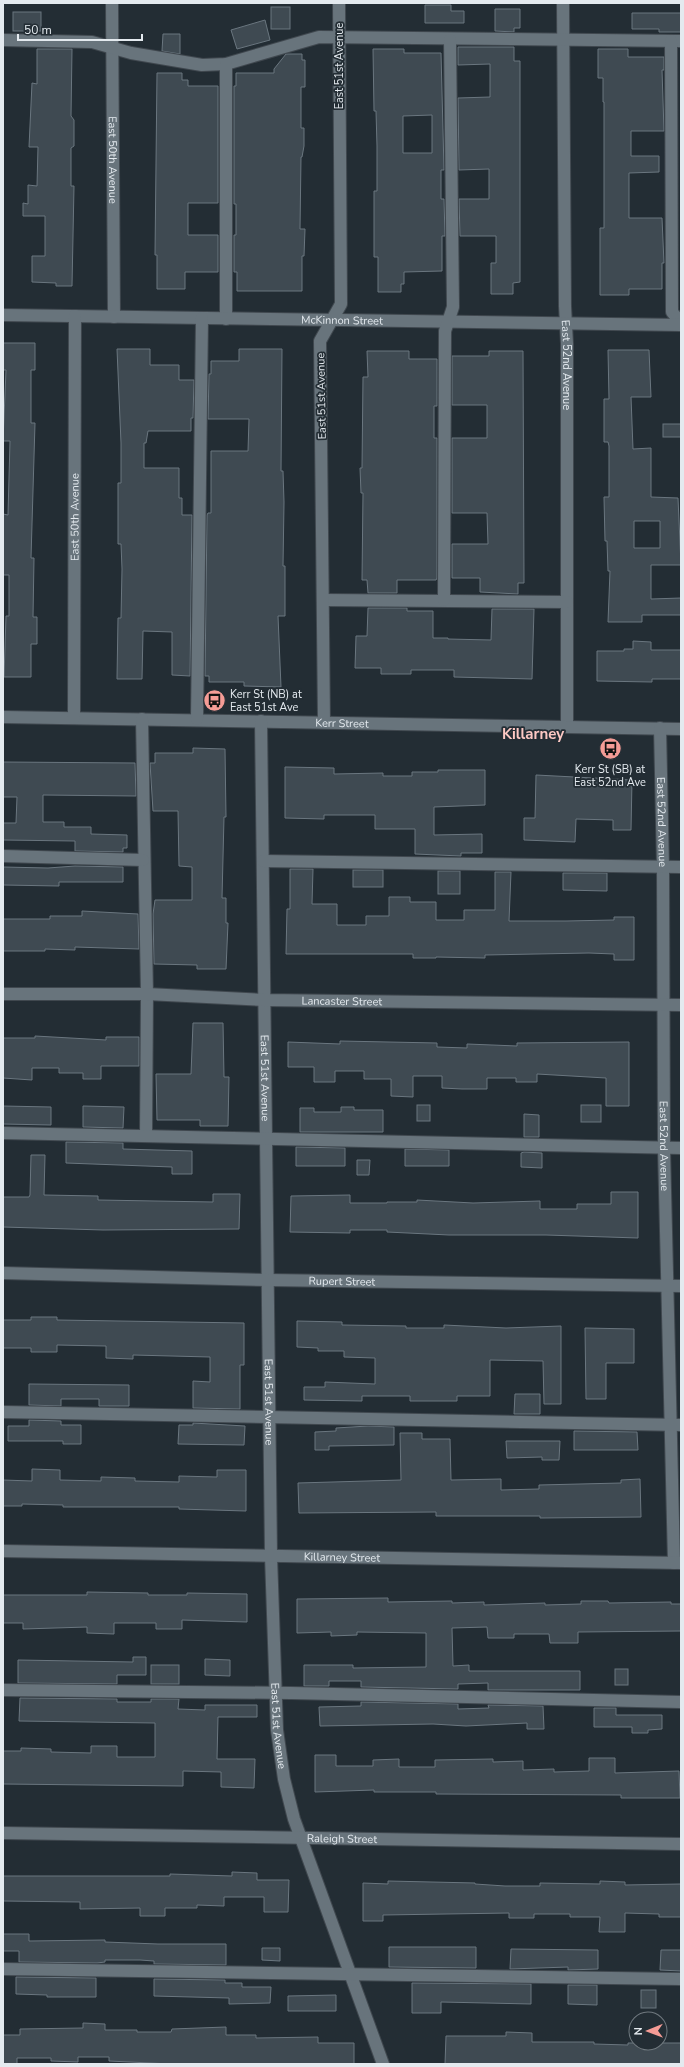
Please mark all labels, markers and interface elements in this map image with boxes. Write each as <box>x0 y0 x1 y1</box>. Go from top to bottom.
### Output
scale bar <box>18 16 142 42</box>
text: 50 m <box>24 22 52 38</box>
street label: East 51st Avenue <box>332 23 347 109</box>
street label: East 50th Avenue <box>105 116 120 204</box>
street label: McKinnon Street <box>301 312 383 329</box>
street label: East 52nd Avenue <box>558 319 574 410</box>
street label: East 51st Avenue <box>313 352 330 439</box>
street label: East 50th Avenue <box>67 473 83 561</box>
bus stop icon: Kerr St (NB) at East 51st Ave <box>202 687 228 713</box>
place label: Kerr St (NB) at East 51st Ave <box>230 687 302 715</box>
street label: Kerr Street <box>315 716 369 731</box>
district label: Killarney <box>502 724 564 744</box>
bus stop icon: Kerr St (SB) at East 52nd Ave <box>597 736 623 762</box>
place label: Kerr St (SB) at East 52nd Ave <box>574 762 646 790</box>
street label: East 52nd Avenue <box>653 777 670 867</box>
street label: Lancaster Street <box>301 993 382 1009</box>
street label: East 51st Avenue <box>257 1035 273 1122</box>
street label: East 52nd Avenue <box>656 1101 672 1191</box>
street label: Rupert Street <box>308 1274 376 1290</box>
street label: East 51st Avenue <box>261 1358 277 1446</box>
street label: Killarney Street <box>304 1549 380 1566</box>
street label: East 51st Avenue <box>267 1682 289 1770</box>
street label: Raleigh Street <box>307 1831 377 1847</box>
north arrow <box>628 2011 668 2051</box>
text: N <box>631 2027 646 2035</box>

